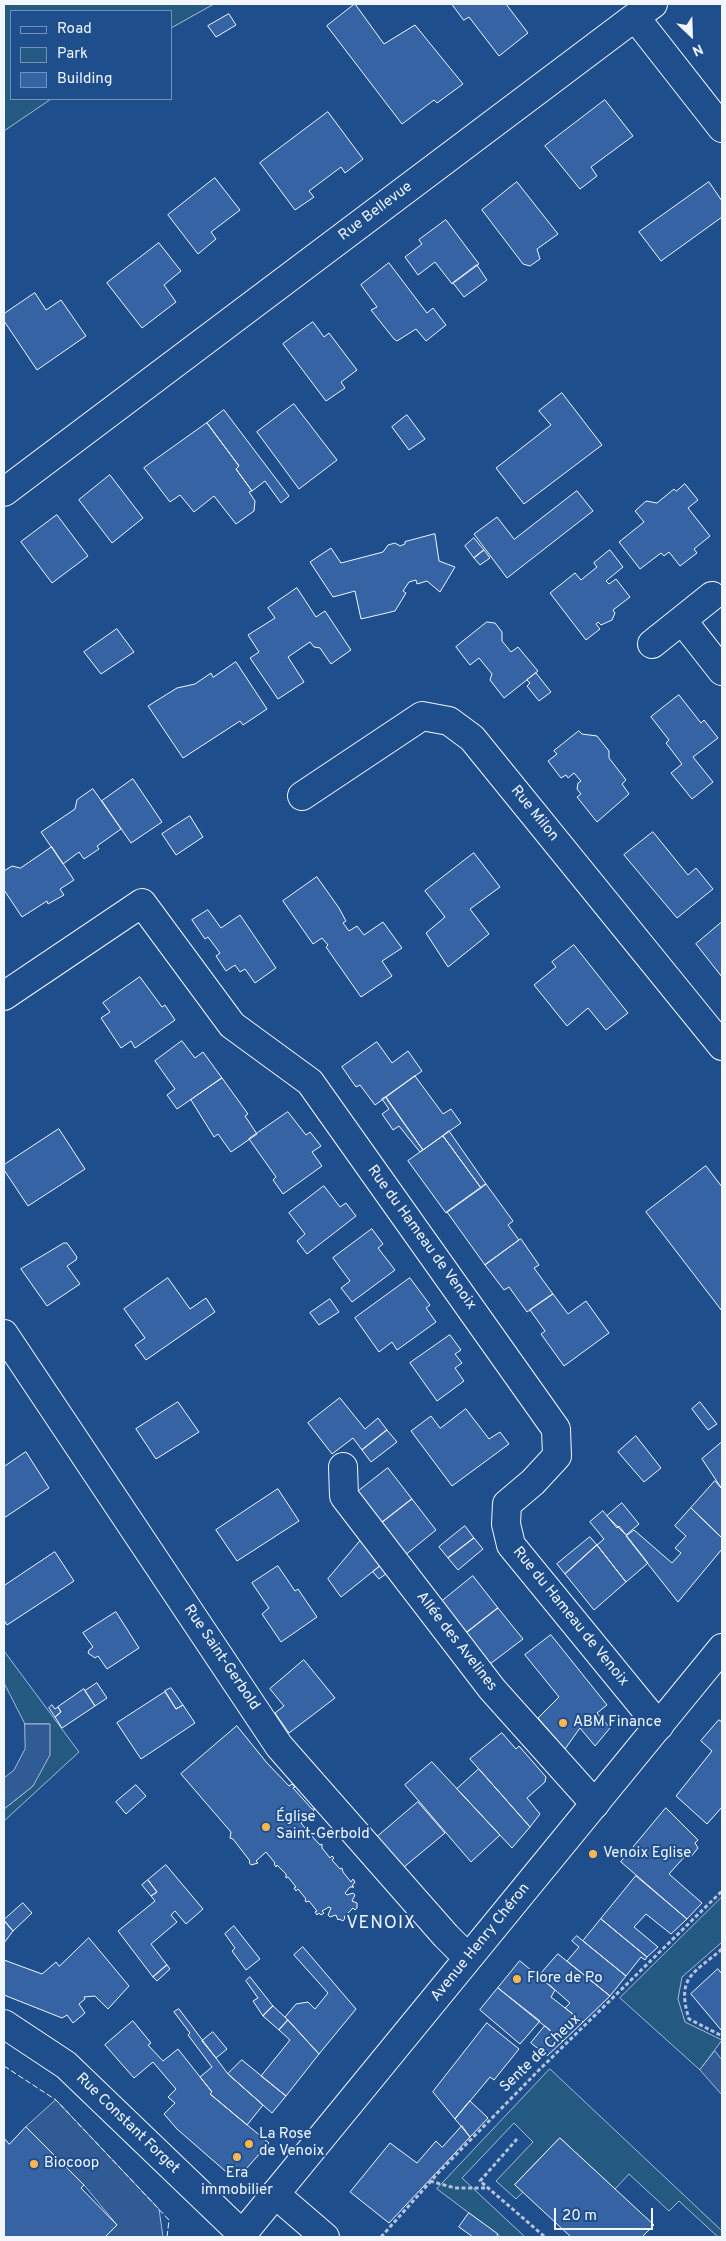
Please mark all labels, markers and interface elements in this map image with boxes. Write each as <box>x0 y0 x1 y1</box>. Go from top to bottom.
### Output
legend <box>10 10 172 100</box>
north arrow <box>666 10 716 60</box>
text: Road <box>57 20 92 39</box>
text: N <box>689 39 705 59</box>
text: Park <box>57 45 88 64</box>
text: Building <box>57 70 112 89</box>
street label: Rue Bellevue <box>336 178 416 246</box>
street label: Rue Milon <box>506 783 562 845</box>
street label: Rue du Hameau de Venoix <box>363 1162 479 1314</box>
street label: Rue du Hameau de Venoix <box>508 1544 632 1690</box>
street label: Allée des Avelines <box>412 1589 500 1695</box>
street label: Rue Saint-Gerbold <box>179 1602 263 1714</box>
place label: ABM Finance <box>573 1714 661 1732</box>
marker: ABM Finance <box>557 1717 569 1729</box>
place label: Église Saint-Gerbold <box>276 1809 370 1844</box>
marker: Église Saint-Gerbold <box>260 1821 272 1833</box>
place label: Venoix Eglise <box>603 1845 691 1863</box>
marker: Venoix Eglise <box>587 1848 599 1860</box>
street label: Avenue Henry Chéron <box>428 1880 534 2006</box>
district label: VENOIX <box>345 1913 417 1935</box>
place label: Flore de Po <box>527 1970 603 1988</box>
marker: Flore de Po <box>511 1973 523 1985</box>
street label: Sente de Cheux <box>497 2011 585 2097</box>
street label: Rue Constant Forget <box>71 2070 183 2178</box>
place label: La Rose de Venoix <box>259 2126 324 2161</box>
marker: La Rose de Venoix <box>243 2138 255 2150</box>
marker: Era immobilier <box>231 2151 243 2163</box>
place label: Biocoop <box>44 2155 99 2173</box>
marker: Biocoop <box>28 2158 40 2170</box>
place label: Era immobilier <box>201 2165 273 2200</box>
scale bar <box>556 2198 655 2230</box>
text: 20 m <box>562 2207 597 2226</box>

